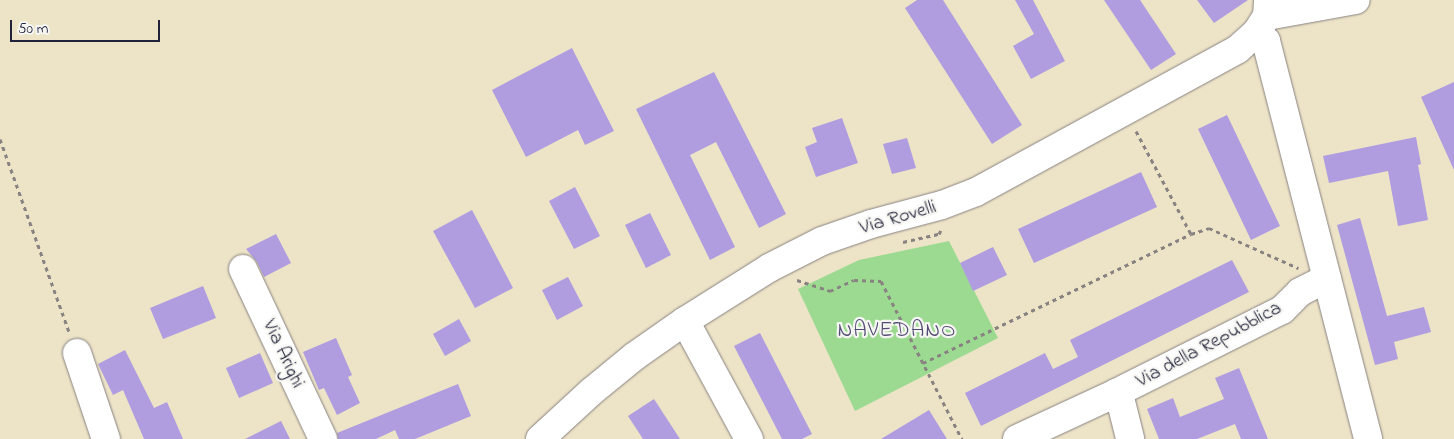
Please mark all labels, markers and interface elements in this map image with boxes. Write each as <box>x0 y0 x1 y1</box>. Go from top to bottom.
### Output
scale bar <box>12 10 162 42</box>
text: 50 m <box>18 18 48 40</box>
street label: Via Rovelli <box>857 196 939 240</box>
street label: Via della Repubblica <box>1132 297 1286 393</box>
street label: Via Arighi <box>257 316 309 392</box>
district label: NAVEDANO <box>836 319 958 345</box>

